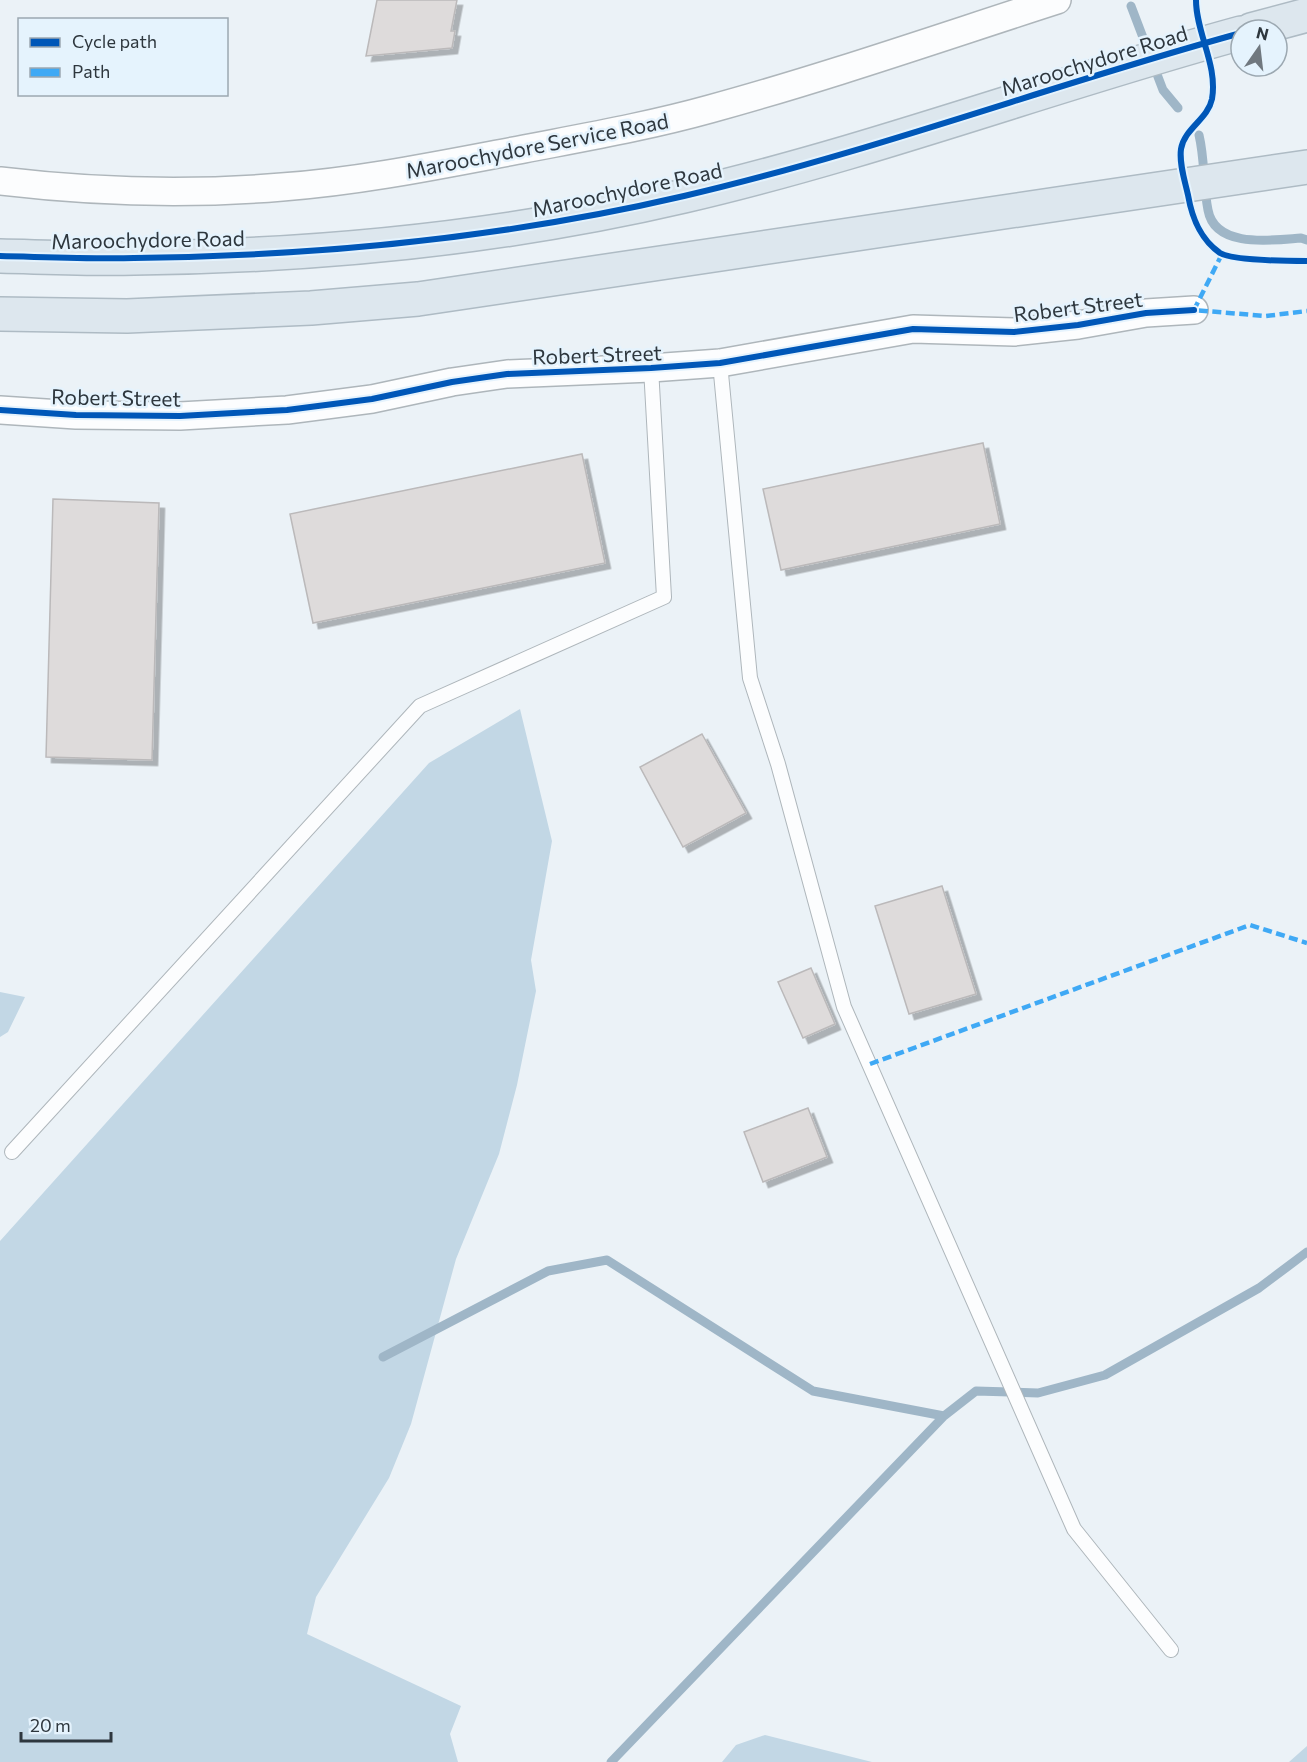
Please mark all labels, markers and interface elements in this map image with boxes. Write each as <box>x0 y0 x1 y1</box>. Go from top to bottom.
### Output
legend <box>18 18 228 96</box>
north arrow <box>1229 18 1289 78</box>
street label: Maroochydore Road <box>998 20 1190 100</box>
text: N <box>1255 22 1271 44</box>
text: Cycle path <box>72 30 157 52</box>
text: Path <box>72 60 110 82</box>
street label: Maroochydore Service Road <box>404 107 670 183</box>
street label: Maroochydore Road <box>530 157 724 221</box>
street label: Maroochydore Road <box>51 225 245 253</box>
street label: Robert Street <box>1012 286 1144 326</box>
street label: Robert Street <box>532 339 662 369</box>
street label: Robert Street <box>51 383 181 411</box>
scale bar <box>21 1705 111 1743</box>
text: 20 m <box>30 1714 71 1736</box>

